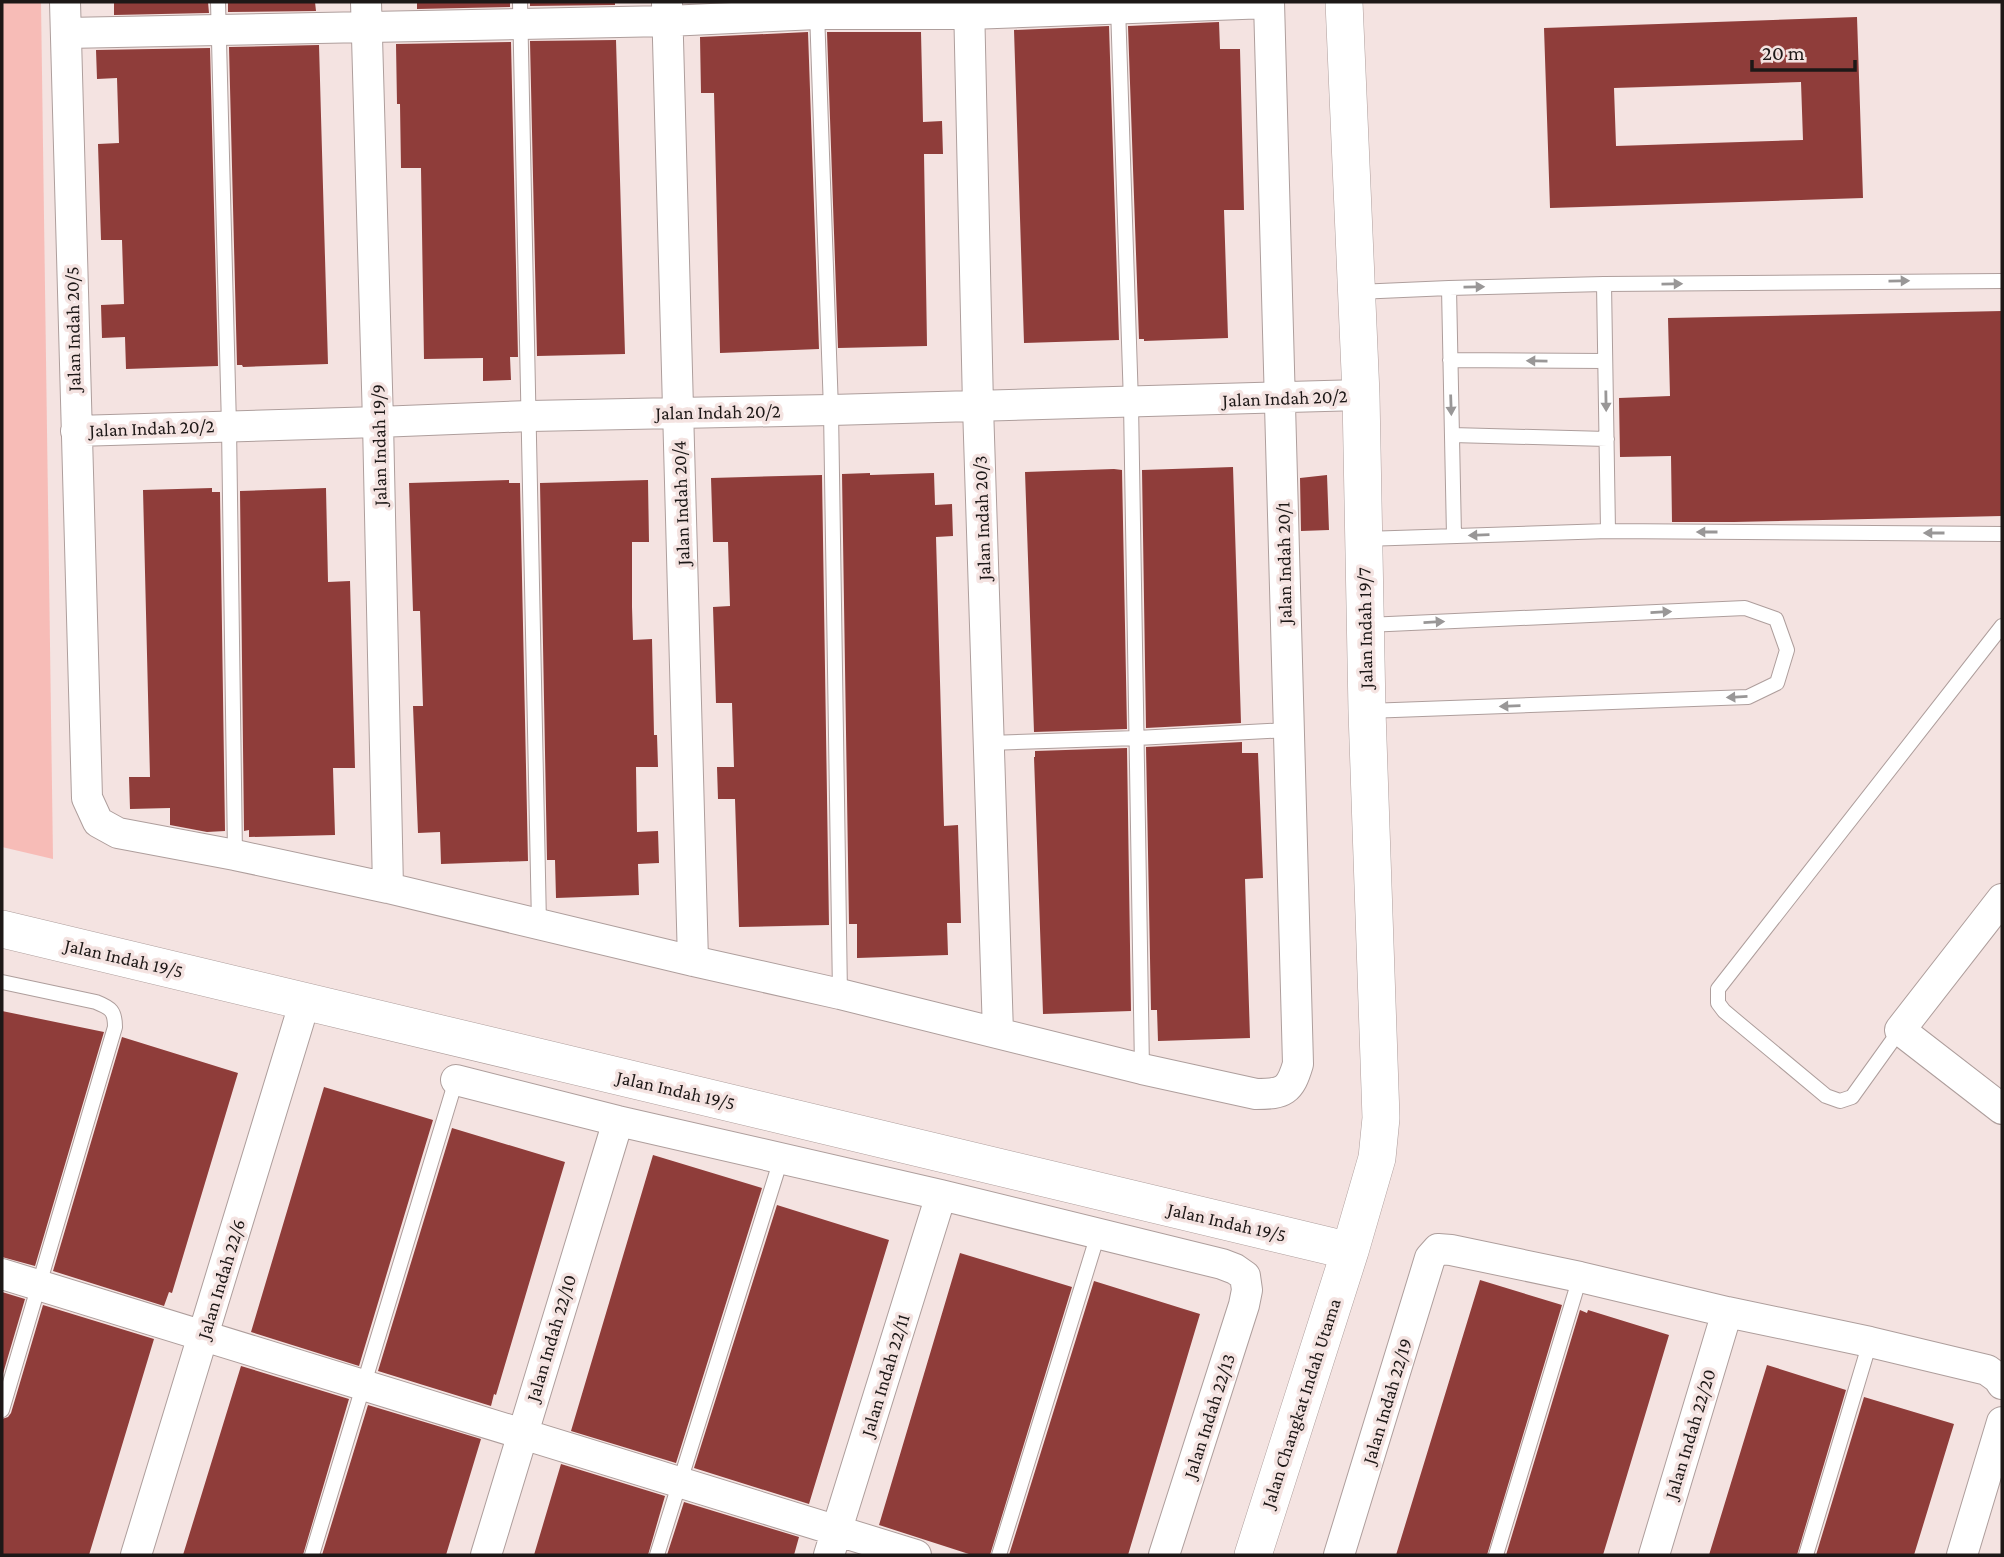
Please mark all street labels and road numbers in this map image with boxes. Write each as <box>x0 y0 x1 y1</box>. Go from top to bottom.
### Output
street label: Jalan Indah 20/5 <box>61 266 85 394</box>
street label: Jalan Indah 19/9 <box>367 384 391 508</box>
street label: Jalan Indah 20/2 <box>1220 385 1348 411</box>
street label: Jalan Indah 20/2 <box>653 400 781 424</box>
street label: Jalan Indah 20/2 <box>87 415 215 441</box>
street label: Jalan Indah 20/4 <box>668 440 694 568</box>
street label: Jalan Indah 20/3 <box>969 455 995 583</box>
street label: Jalan Indah 20/1 <box>1272 502 1296 626</box>
street label: Jalan Indah 19/7 <box>1353 567 1377 691</box>
street label: Jalan Indah 19/5 <box>61 934 185 982</box>
street label: Jalan Indah 19/5 <box>613 1066 737 1114</box>
street label: Jalan Indah 19/5 <box>1164 1198 1288 1246</box>
street label: Jalan Indah 22/6 <box>192 1217 249 1343</box>
street label: Jalan Indah 22/10 <box>521 1272 580 1406</box>
street label: Jalan Changkat Indah Utama <box>1257 1295 1345 1512</box>
street label: Jalan Indah 22/11 <box>856 1311 914 1441</box>
street label: Jalan Indah 22/19 <box>1357 1336 1416 1468</box>
street label: Jalan Indah 22/13 <box>1178 1351 1239 1483</box>
street label: Jalan Indah 22/20 <box>1660 1367 1720 1503</box>

